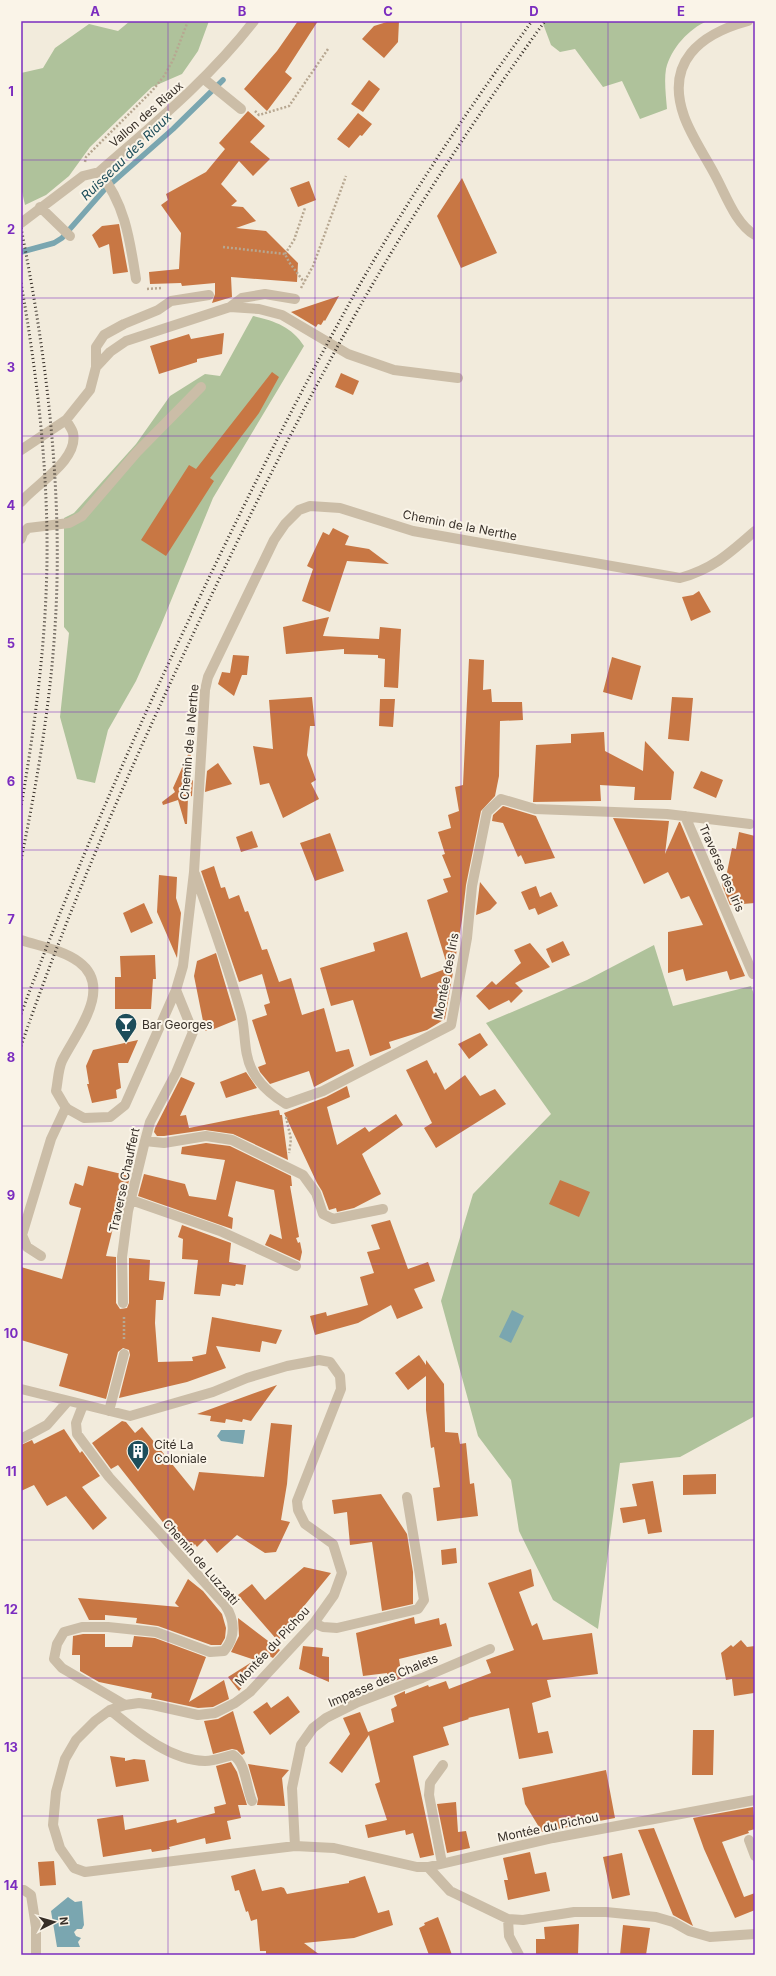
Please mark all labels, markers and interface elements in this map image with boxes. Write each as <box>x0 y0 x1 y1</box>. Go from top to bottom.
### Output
text: A <box>90 3 100 19</box>
text: B <box>238 3 247 19</box>
text: C <box>383 3 393 19</box>
text: D <box>529 3 539 19</box>
text: E <box>677 3 685 19</box>
street label: Vallon des Riaux <box>106 78 186 150</box>
text: 1 <box>8 83 14 99</box>
water label: Ruisseau des Riaux <box>77 108 175 203</box>
text: 2 <box>7 221 15 237</box>
text: 3 <box>7 359 15 375</box>
text: 4 <box>7 497 16 513</box>
street label: Chemin de la Nerthe <box>402 507 518 543</box>
text: 5 <box>7 635 15 651</box>
street label: Chemin de la Nerthe <box>176 683 202 801</box>
text: 6 <box>7 773 15 789</box>
street label: Traverse des Iris <box>696 822 748 914</box>
text: 7 <box>7 911 15 927</box>
street label: Montée des Iris <box>430 932 462 1020</box>
bar icon: Bar Georges <box>113 1011 139 1044</box>
place label: Bar Georges <box>142 1017 213 1032</box>
text: 8 <box>7 1049 15 1065</box>
street label: Traverse Chauffert <box>106 1126 142 1234</box>
text: 9 <box>7 1187 15 1203</box>
text: 10 <box>4 1325 18 1341</box>
place label: Cité La Coloniale <box>154 1437 207 1466</box>
building icon: Cité La Coloniale <box>125 1438 151 1471</box>
text: 11 <box>5 1463 17 1479</box>
street label: Chemin de Luzzatti <box>160 1516 242 1608</box>
text: 12 <box>4 1601 18 1617</box>
street label: Montée du Pichou <box>231 1603 313 1689</box>
street label: Impasse des Chalets <box>326 1650 440 1710</box>
text: 13 <box>4 1739 18 1755</box>
street label: Montée du Pichou <box>496 1809 600 1845</box>
text: 14 <box>4 1877 18 1893</box>
north arrow <box>34 1902 74 1942</box>
text: N <box>57 1916 71 1926</box>

